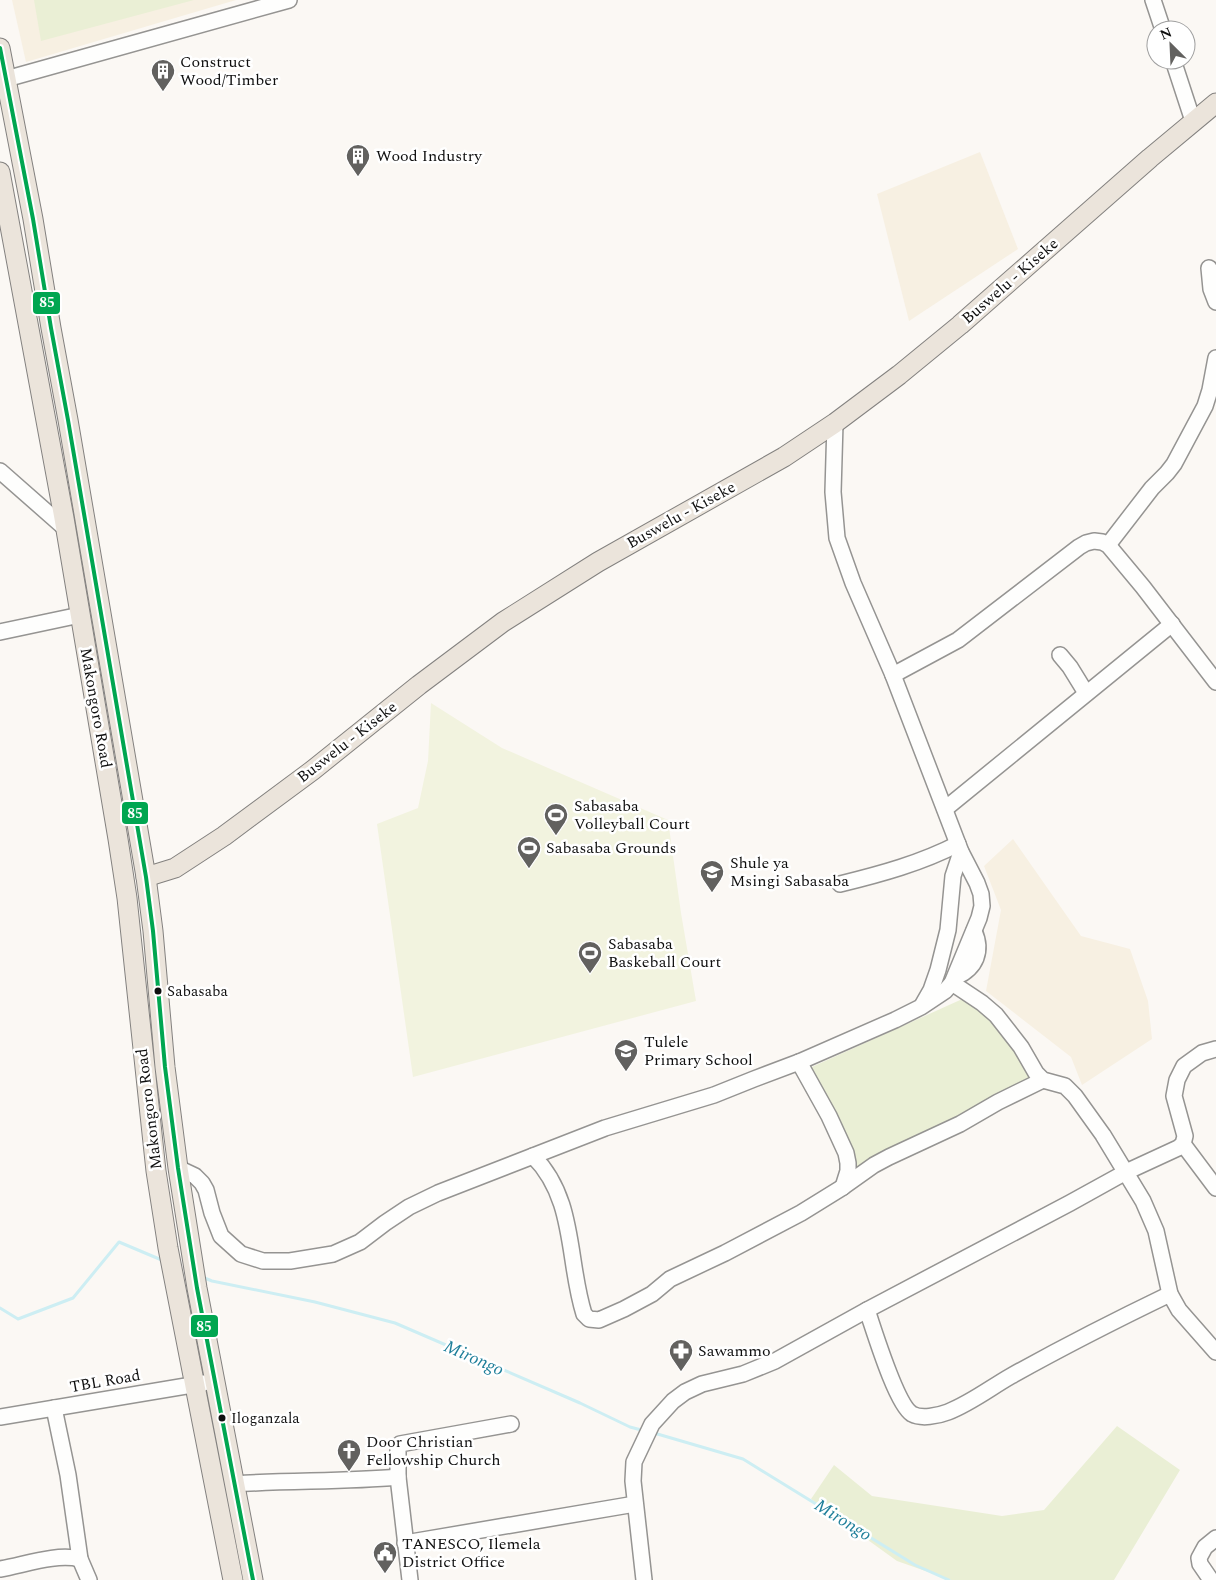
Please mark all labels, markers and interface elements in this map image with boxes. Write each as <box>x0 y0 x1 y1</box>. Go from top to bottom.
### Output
north arrow <box>1146 20 1196 70</box>
text: N <box>1156 22 1175 45</box>
place label: Construct Wood/Timber <box>180 50 278 92</box>
building icon: Construct Wood/Timber <box>150 58 176 92</box>
building icon: Wood Industry <box>345 143 371 177</box>
place label: Wood Industry <box>376 144 483 168</box>
street label: Buswelu - Kiseke <box>956 232 1064 330</box>
line badge: 85 <box>32 291 61 315</box>
text: 85 <box>39 292 55 313</box>
street label: Buswelu - Kiseke <box>622 475 740 555</box>
street label: Makongoro Road <box>74 646 118 770</box>
street label: Buswelu - Kiseke <box>292 695 402 789</box>
place label: Sabasaba Volleyball Court <box>574 794 690 836</box>
line badge: 85 <box>121 801 149 825</box>
sports icon: Sabasaba Volleyball Court <box>543 802 569 836</box>
text: 85 <box>127 803 143 824</box>
sports icon: Sabasaba Grounds <box>516 835 542 869</box>
place label: Sabasaba Grounds <box>546 836 676 860</box>
place label: Shule ya Msingi Sabasaba <box>730 851 849 893</box>
school or university icon: Shule ya Msingi Sabasaba <box>699 859 725 893</box>
place label: Sabasaba Baskeball Court <box>608 932 721 974</box>
sports icon: Sabasaba Baskeball Court <box>577 940 603 974</box>
place label: Sabasaba <box>167 980 229 1003</box>
marker: Sabasaba <box>153 986 163 996</box>
place label: Tulele Primary School <box>644 1030 753 1072</box>
school or university icon: Tulele Primary School <box>613 1038 639 1072</box>
street label: Makongoro Road <box>130 1047 168 1171</box>
line badge: 85 <box>190 1314 219 1338</box>
text: 85 <box>196 1316 212 1337</box>
water label: Mirongo <box>440 1333 508 1383</box>
pharmacy icon: Sawammo <box>668 1338 694 1372</box>
place label: Sawammo <box>698 1339 771 1363</box>
street label: TBL Road <box>68 1363 142 1399</box>
place label: Iloganzala <box>231 1407 300 1430</box>
marker: Iloganzala <box>217 1413 227 1423</box>
place label: Door Christian Fellowship Church <box>366 1430 501 1472</box>
church icon: Door Christian Fellowship Church <box>336 1438 362 1472</box>
water label: Mirongo <box>809 1492 877 1548</box>
place label: TANESCO, Ilemela District Office <box>402 1532 541 1574</box>
public building icon: TANESCO, Ilemela District Office <box>372 1540 398 1574</box>

